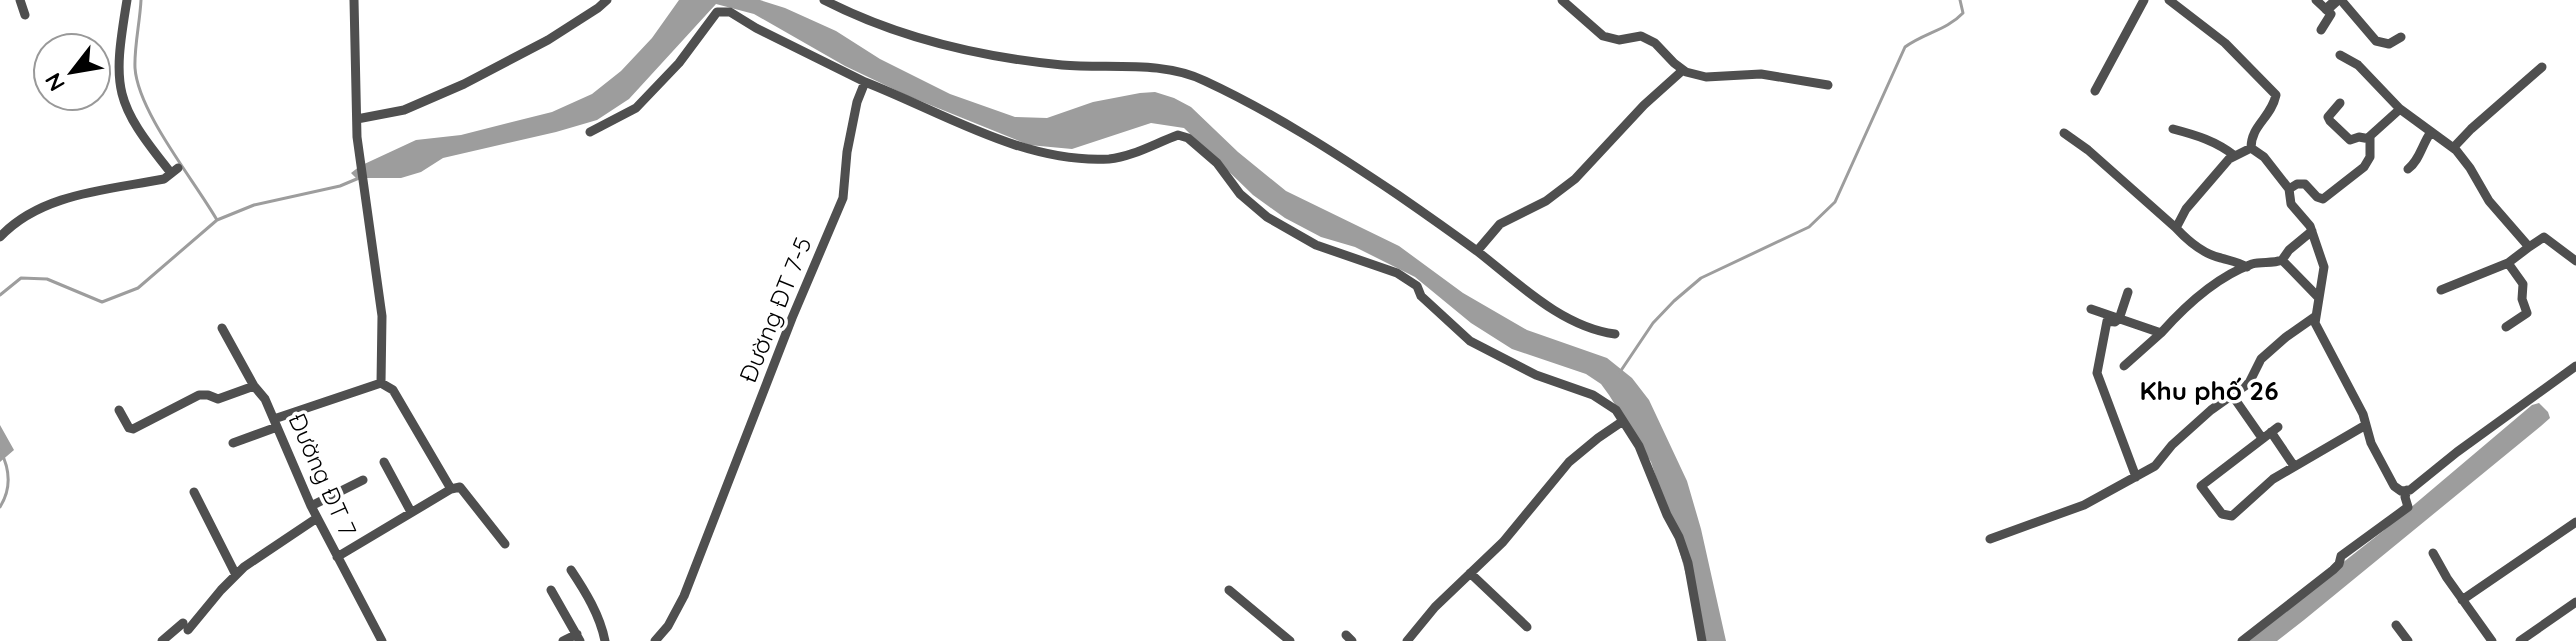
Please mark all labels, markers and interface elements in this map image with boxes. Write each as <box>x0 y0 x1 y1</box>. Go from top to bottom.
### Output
north arrow <box>32 32 112 112</box>
text: N <box>39 68 71 96</box>
street label: Đường ĐT 7-5 <box>732 233 818 387</box>
district label: Khu phố 26 <box>2139 374 2279 407</box>
street label: Đường ĐT 7 <box>282 408 363 541</box>

